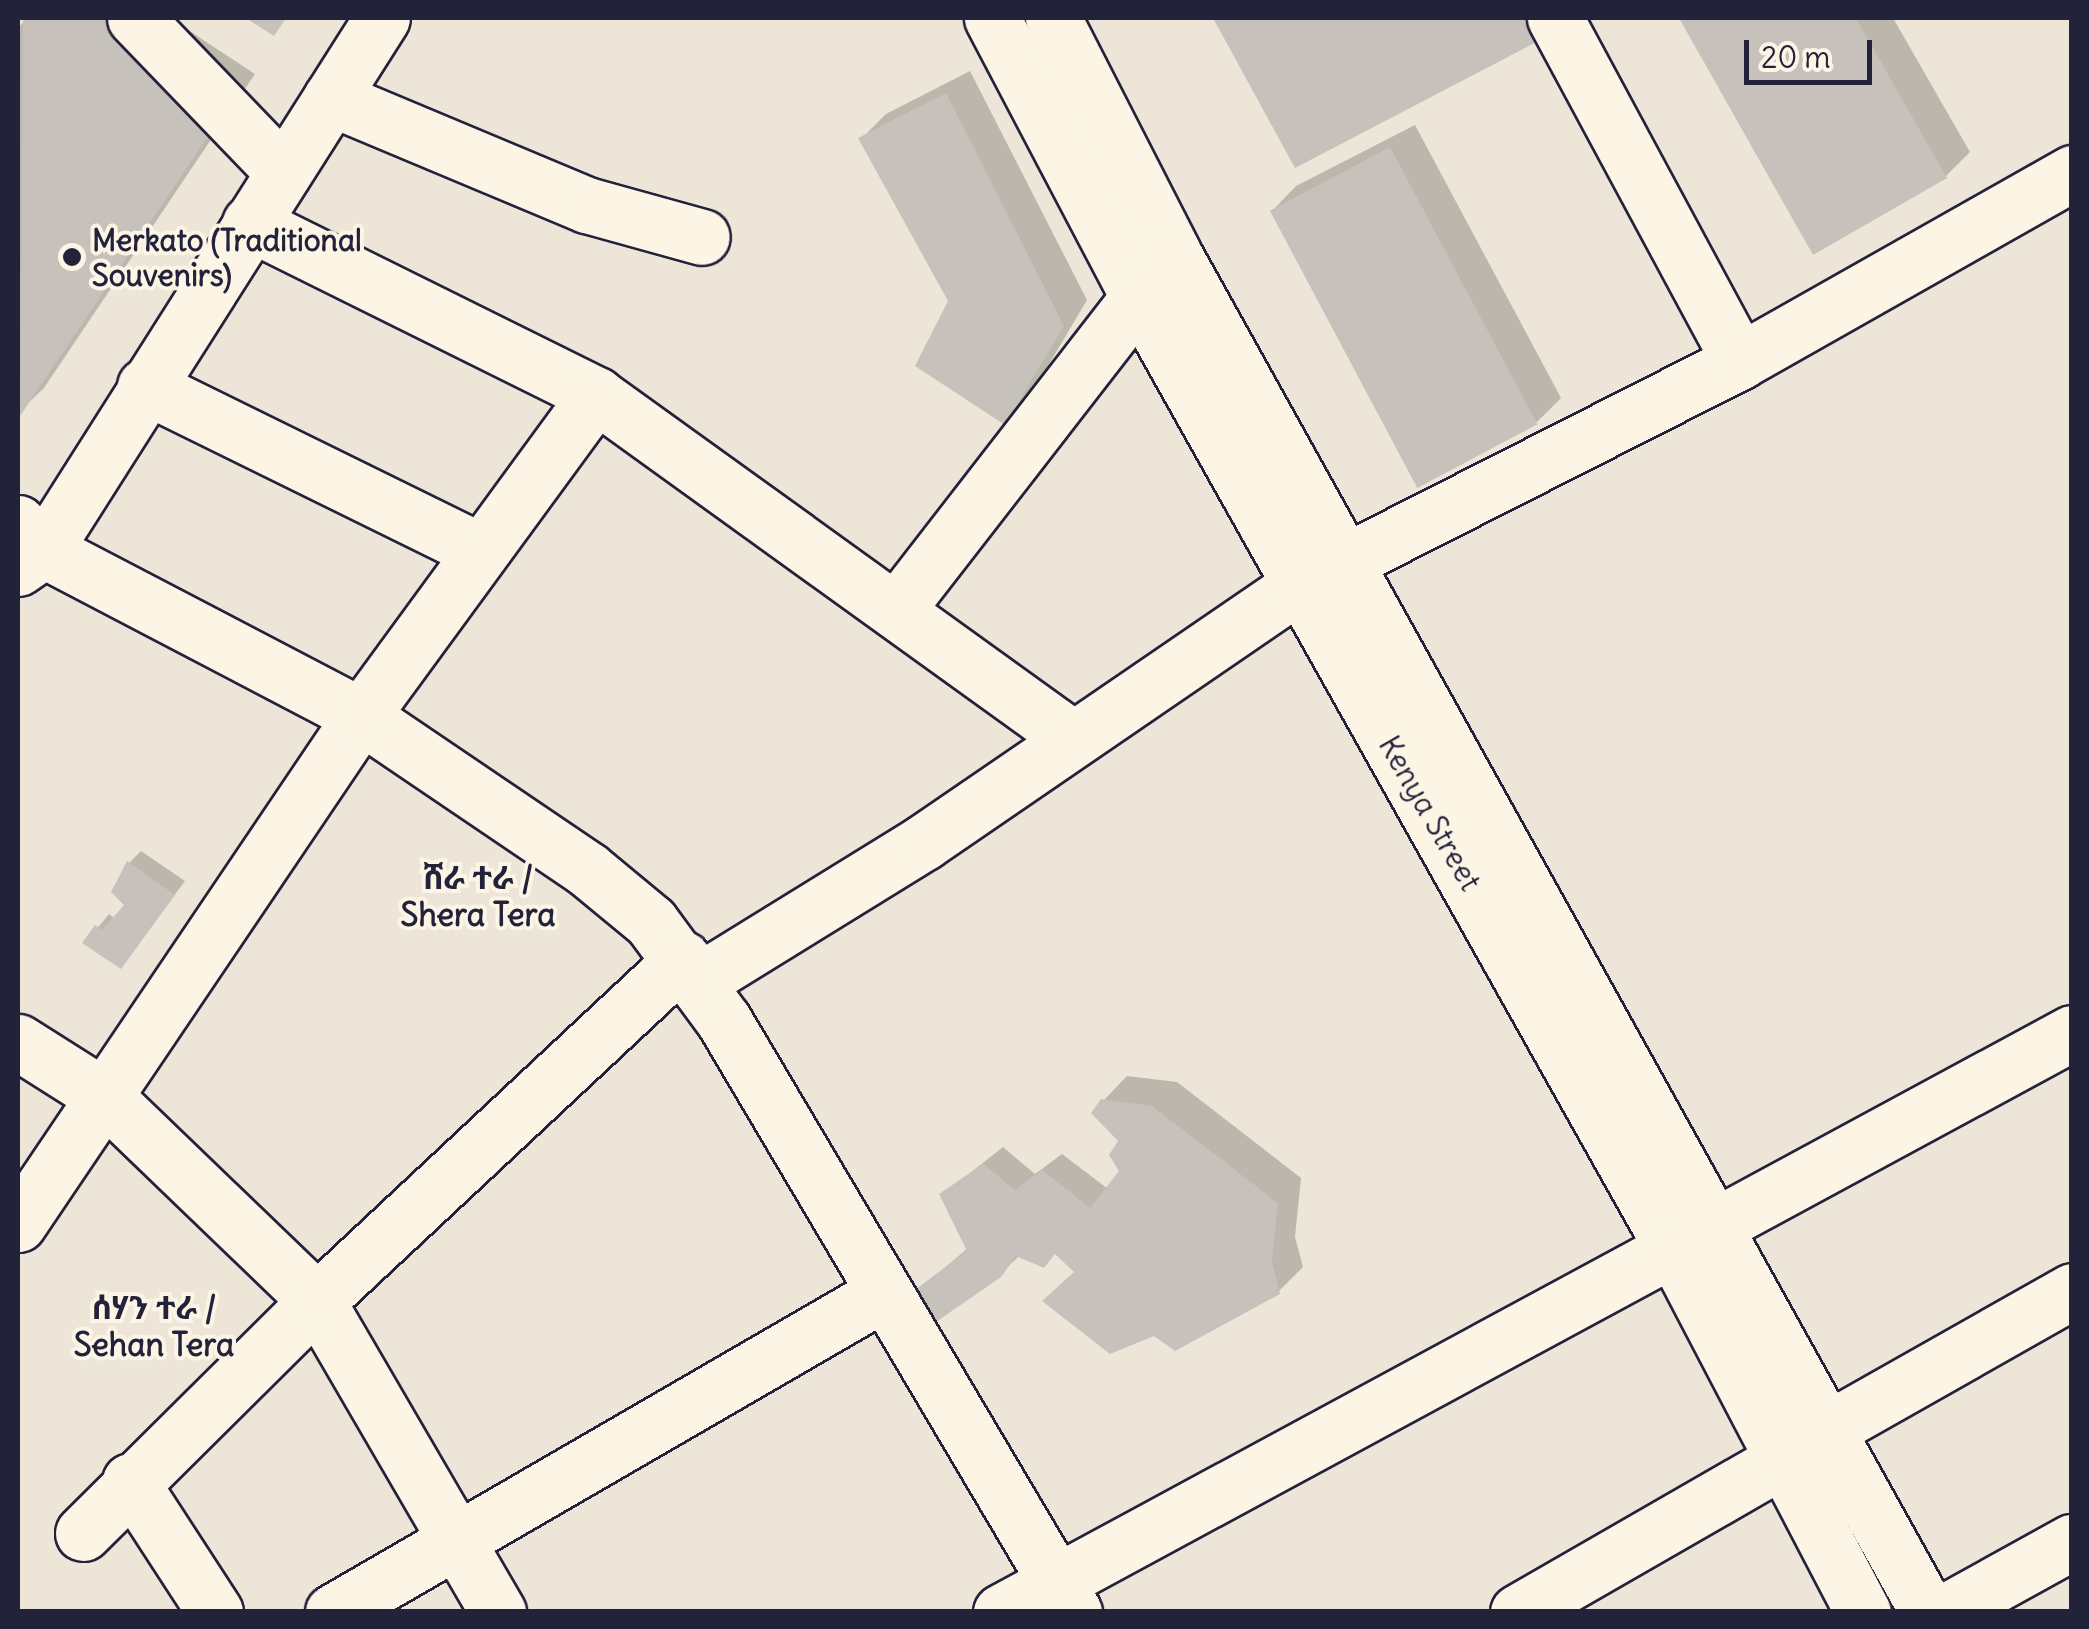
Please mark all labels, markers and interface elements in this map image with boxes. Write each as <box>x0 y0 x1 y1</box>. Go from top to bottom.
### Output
scale bar <box>1749 20 1876 82</box>
text: 20 m <box>1761 38 1831 76</box>
place label: Merkato (Traditional Souvenirs) <box>92 222 362 292</box>
marker: Merkato (Traditional Souvenirs) <box>61 246 83 268</box>
street label: Kenya Street <box>1371 729 1489 897</box>
district label: ሸራ ተራ / Shera Tera <box>401 860 555 935</box>
district label: ሰሃን ተራ / Sehan Tera <box>74 1290 234 1365</box>

